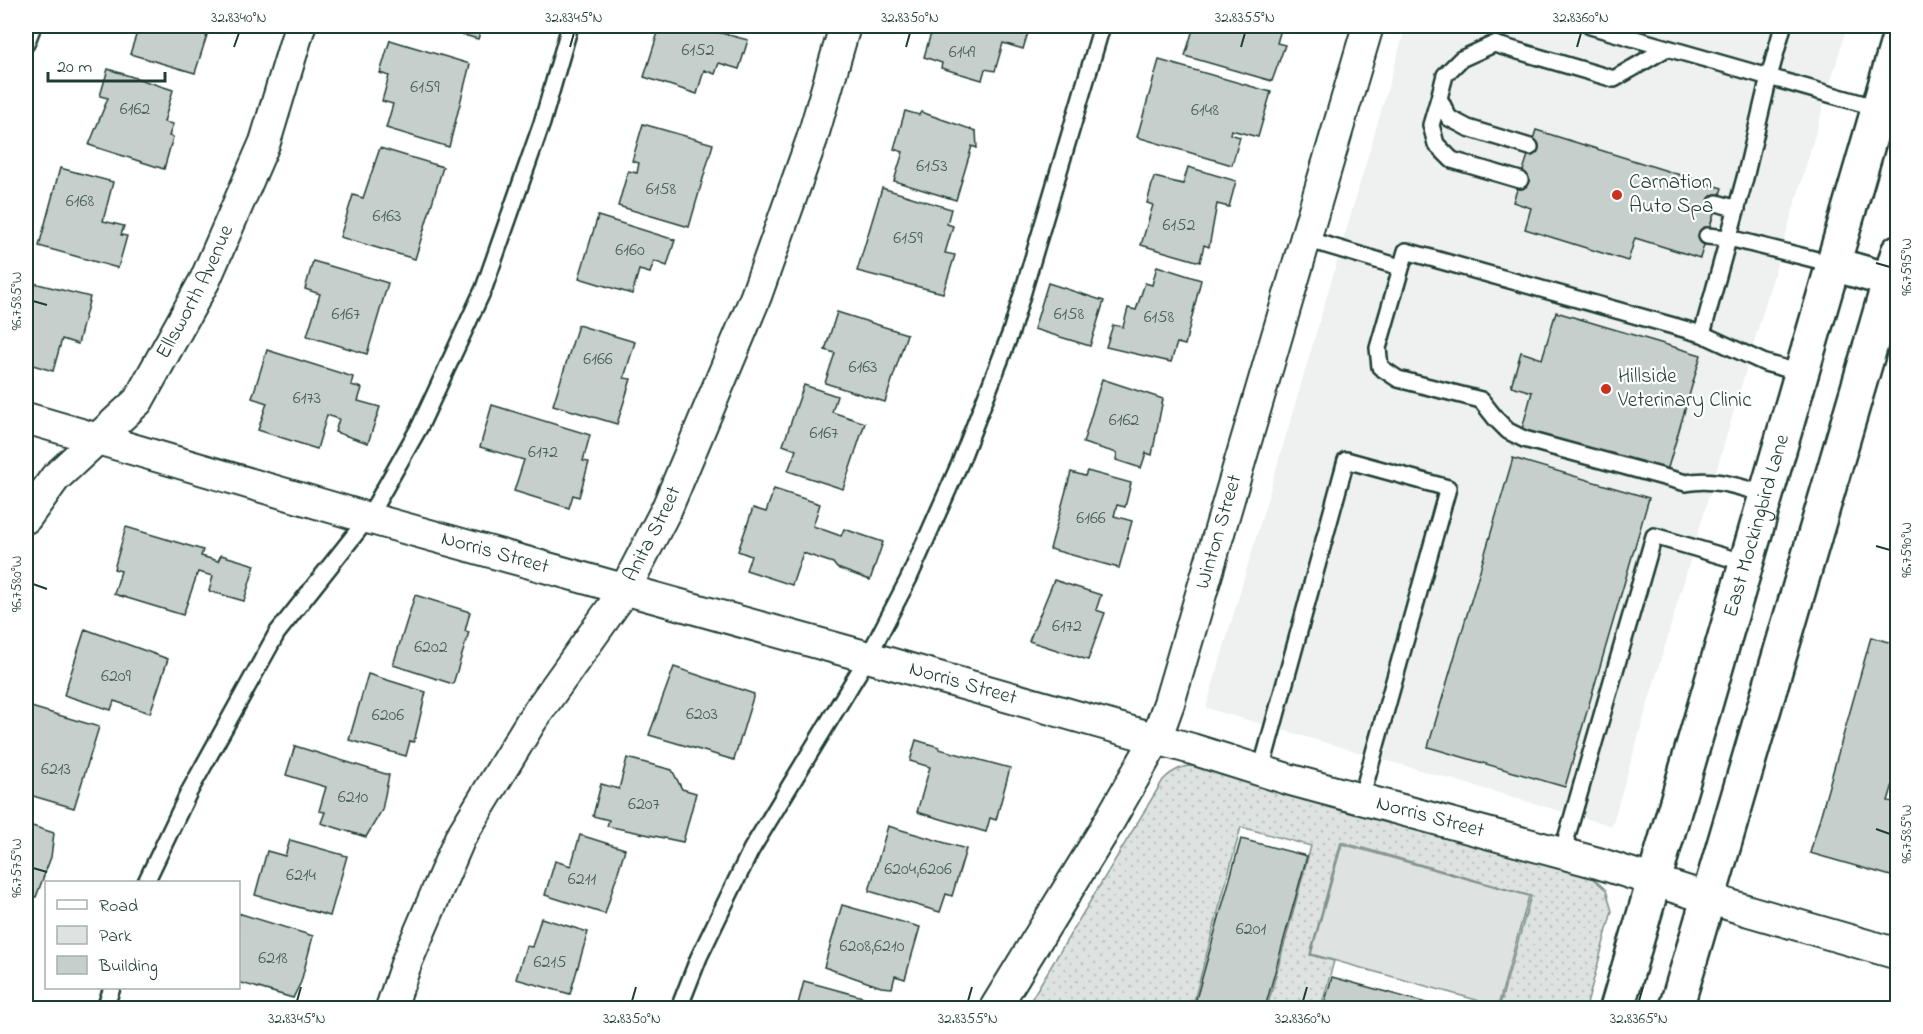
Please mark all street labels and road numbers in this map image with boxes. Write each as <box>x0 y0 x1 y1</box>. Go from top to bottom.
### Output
street label: Ellsworth Avenue <box>149 220 242 364</box>
street label: East Mockingbird Lane <box>1716 430 1798 621</box>
street label: Winton Street <box>1188 471 1250 593</box>
street label: Anita Street <box>616 482 689 587</box>
street label: Norris Street <box>437 524 552 583</box>
street label: Norris Street <box>906 654 1020 714</box>
street label: Norris Street <box>1373 789 1488 847</box>

